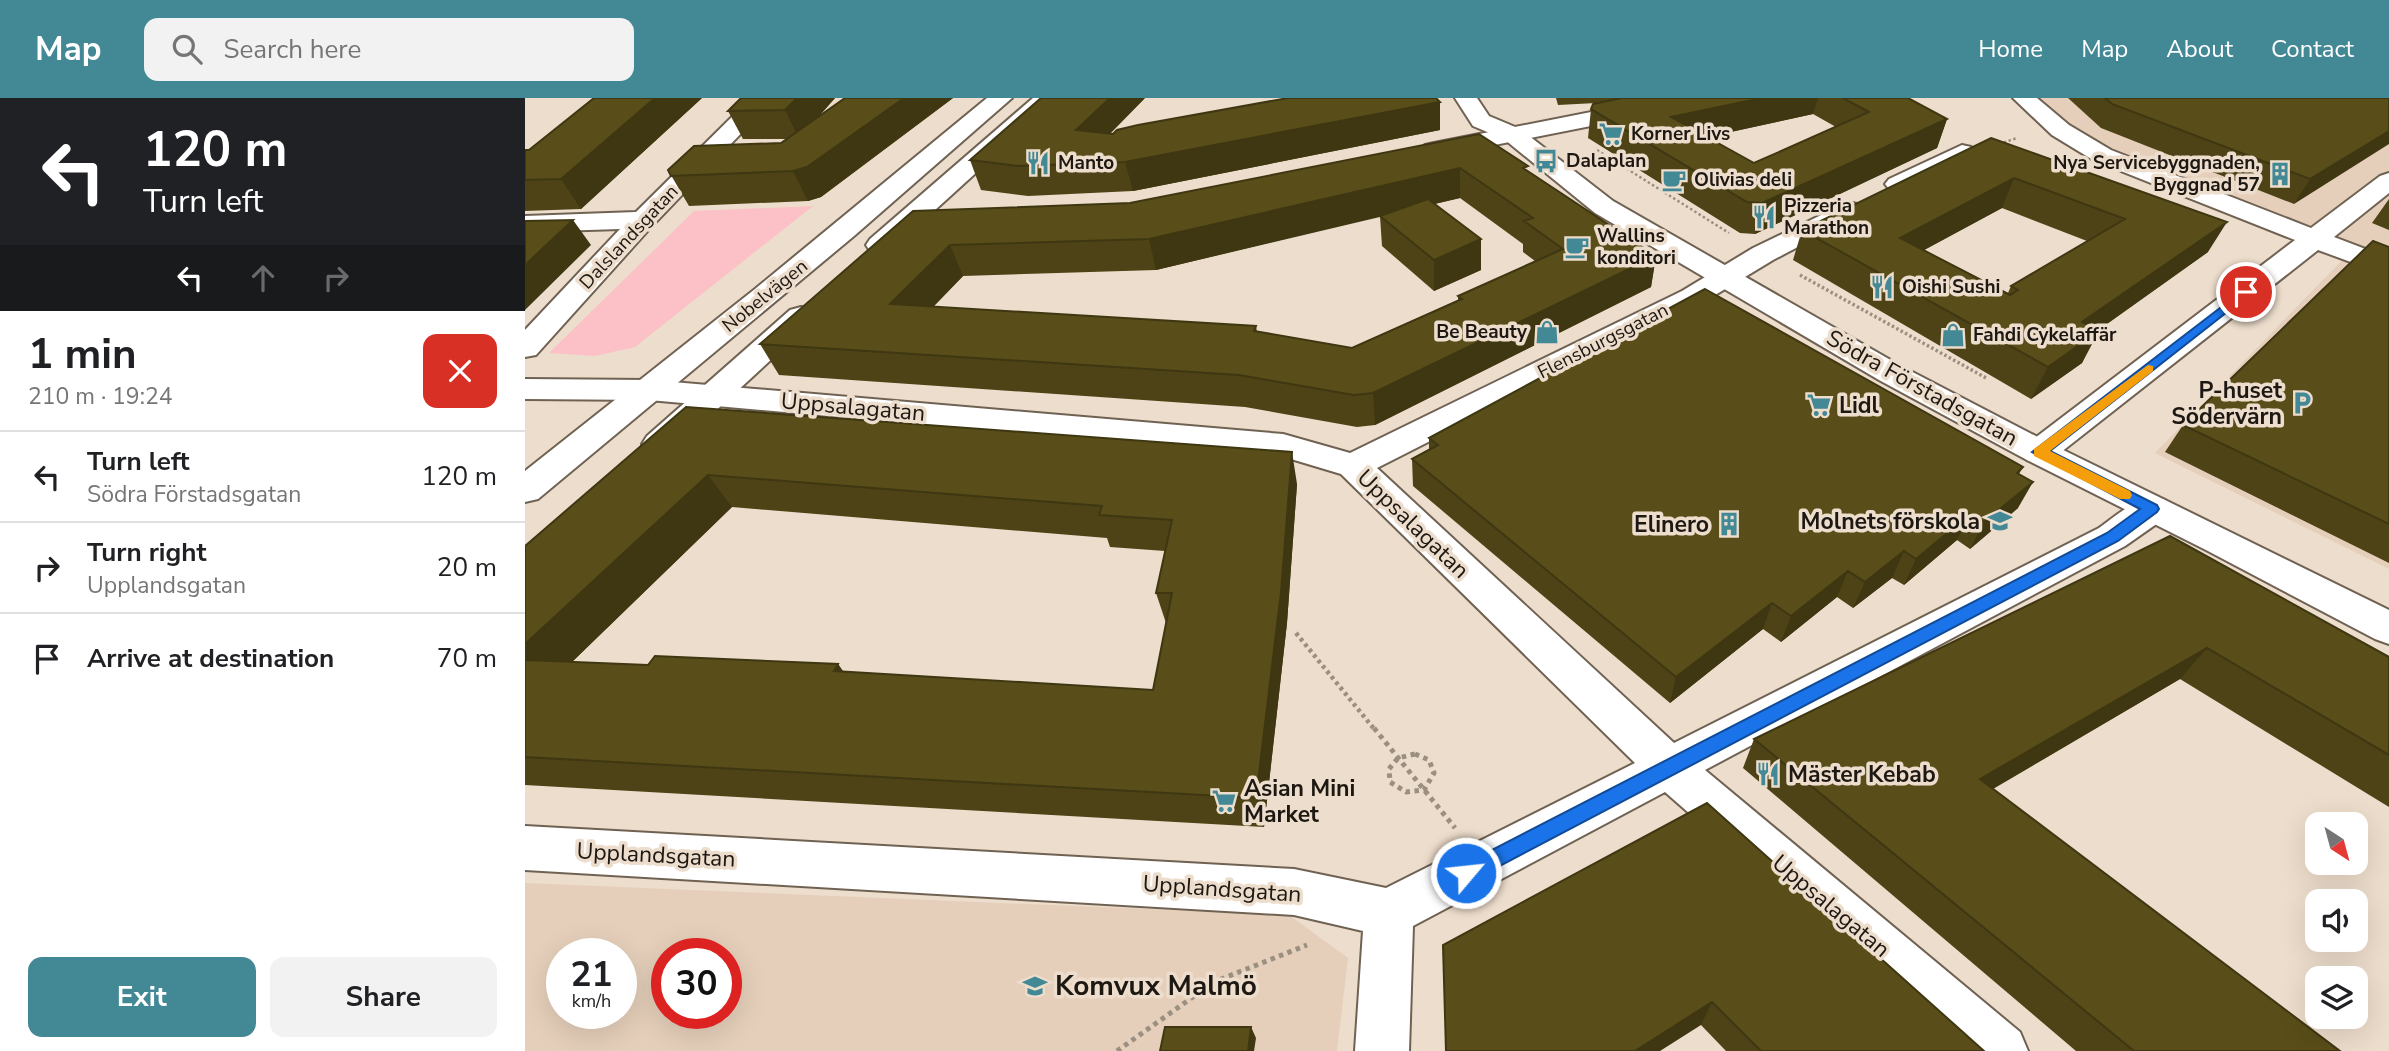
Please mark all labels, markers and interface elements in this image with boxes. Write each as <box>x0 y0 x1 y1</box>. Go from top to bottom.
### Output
search box <box>144 18 634 81</box>
text: Map <box>35 27 102 72</box>
icon: search <box>168 30 206 68</box>
text: Search here <box>224 32 361 67</box>
text: Home <box>1978 33 2043 65</box>
text: Map <box>2081 33 2128 65</box>
text: About <box>2166 33 2233 65</box>
text: Contact <box>2271 33 2354 65</box>
text: 120 m <box>143 116 287 183</box>
supermarket icon: Korner Livs <box>1597 120 1625 148</box>
place label: Korner Livs <box>1631 121 1730 147</box>
icon: left <box>28 126 119 217</box>
bus stop icon: Dalaplan <box>1532 147 1560 175</box>
place label: Dalaplan <box>1566 148 1646 174</box>
restaurant icon: Manto <box>1024 149 1052 177</box>
place label: Manto <box>1058 150 1114 176</box>
place label: Nya Servicebyggnaden, Byggnad 57 <box>2053 150 2260 198</box>
building icon: Nya Servicebyggnaden, Byggnad 57 <box>2266 160 2294 188</box>
cafe icon: Olivias deli <box>1660 166 1688 194</box>
place label: Olivias deli <box>1694 167 1792 193</box>
street label: Dalslandsgatan <box>574 179 684 295</box>
text: Turn left <box>143 180 263 223</box>
place label: Pizzeria Marathon <box>1784 193 1869 241</box>
restaurant icon: Pizzeria Marathon <box>1750 203 1778 231</box>
place label: Wallins konditori <box>1597 223 1676 271</box>
cafe icon: Wallins konditori <box>1563 233 1591 261</box>
street label: Nobelvägen <box>717 254 813 338</box>
icon: left <box>171 259 209 297</box>
icon: ahead <box>244 259 282 297</box>
icon: right <box>317 259 355 297</box>
pin <box>2216 262 2276 322</box>
restaurant icon: Oishi Sushi <box>1868 273 1896 301</box>
icon: arrive <box>2227 273 2265 311</box>
place label: Oishi Sushi <box>1902 274 2000 300</box>
street label: Flensburgsgatan <box>1533 297 1673 385</box>
shop icon: Be Beauty <box>1533 318 1561 346</box>
place label: Be Beauty <box>1436 319 1528 345</box>
shop icon: Fahdi Cykelaffär <box>1939 321 1967 349</box>
place label: Fahdi Cykelaffär <box>1973 322 2117 348</box>
street label: Södra Förstadsgatan <box>1821 323 2023 453</box>
text: 1 min <box>28 326 137 383</box>
button: close <box>423 334 497 408</box>
place label: P-huset Södervärn <box>2171 375 2282 432</box>
text: 210 m · 19:24 <box>28 381 173 412</box>
street label: Uppsalagatan <box>780 385 926 429</box>
parking icon: P-huset Södervärn <box>2288 389 2316 417</box>
place label: Lidl <box>1839 390 1880 421</box>
supermarket icon: Lidl <box>1805 391 1833 419</box>
text: Turn left <box>87 444 190 479</box>
icon: left <box>28 458 66 496</box>
text: 120 m <box>421 459 497 494</box>
street label: Uppsalagatan <box>1350 463 1476 585</box>
text: Södra Förstadsgatan <box>87 479 301 510</box>
place label: Molnets förskola <box>1801 506 1980 537</box>
school or university icon: Molnets förskola <box>1986 507 2014 535</box>
place label: Elinero <box>1634 509 1709 540</box>
building icon: Elinero <box>1715 510 1743 538</box>
text: Turn right <box>87 535 206 570</box>
icon: right <box>28 549 66 587</box>
text: 20 m <box>437 550 497 585</box>
text: Upplandsgatan <box>87 570 246 601</box>
icon: arrive <box>28 640 66 678</box>
text: Arrive at destination <box>87 641 334 676</box>
text: 70 m <box>437 641 497 676</box>
place label: Mäster Kebab <box>1788 759 1936 790</box>
restaurant icon: Mäster Kebab <box>1754 760 1782 788</box>
place label: Asian Mini Market <box>1244 773 1355 830</box>
supermarket icon: Asian Mini Market <box>1210 787 1238 815</box>
north arrow <box>2305 812 2368 875</box>
map controls <box>2305 812 2368 1029</box>
street label: Upplandsgatan <box>576 835 736 875</box>
position arrow <box>1429 836 1503 910</box>
street label: Uppsalagatan <box>1766 848 1896 964</box>
street label: Upplandsgatan <box>1142 868 1302 910</box>
button: sound <box>2305 889 2368 952</box>
speed limit sign: 30 <box>651 938 742 1029</box>
text: 21 <box>570 951 613 998</box>
button: Exit <box>28 957 256 1037</box>
button: Share <box>270 957 497 1037</box>
button: layers <box>2305 966 2368 1029</box>
place label: Komvux Malmö <box>1055 967 1257 1005</box>
school or university icon: Komvux Malmö <box>1021 972 1049 1000</box>
text: km/h <box>572 989 611 1013</box>

